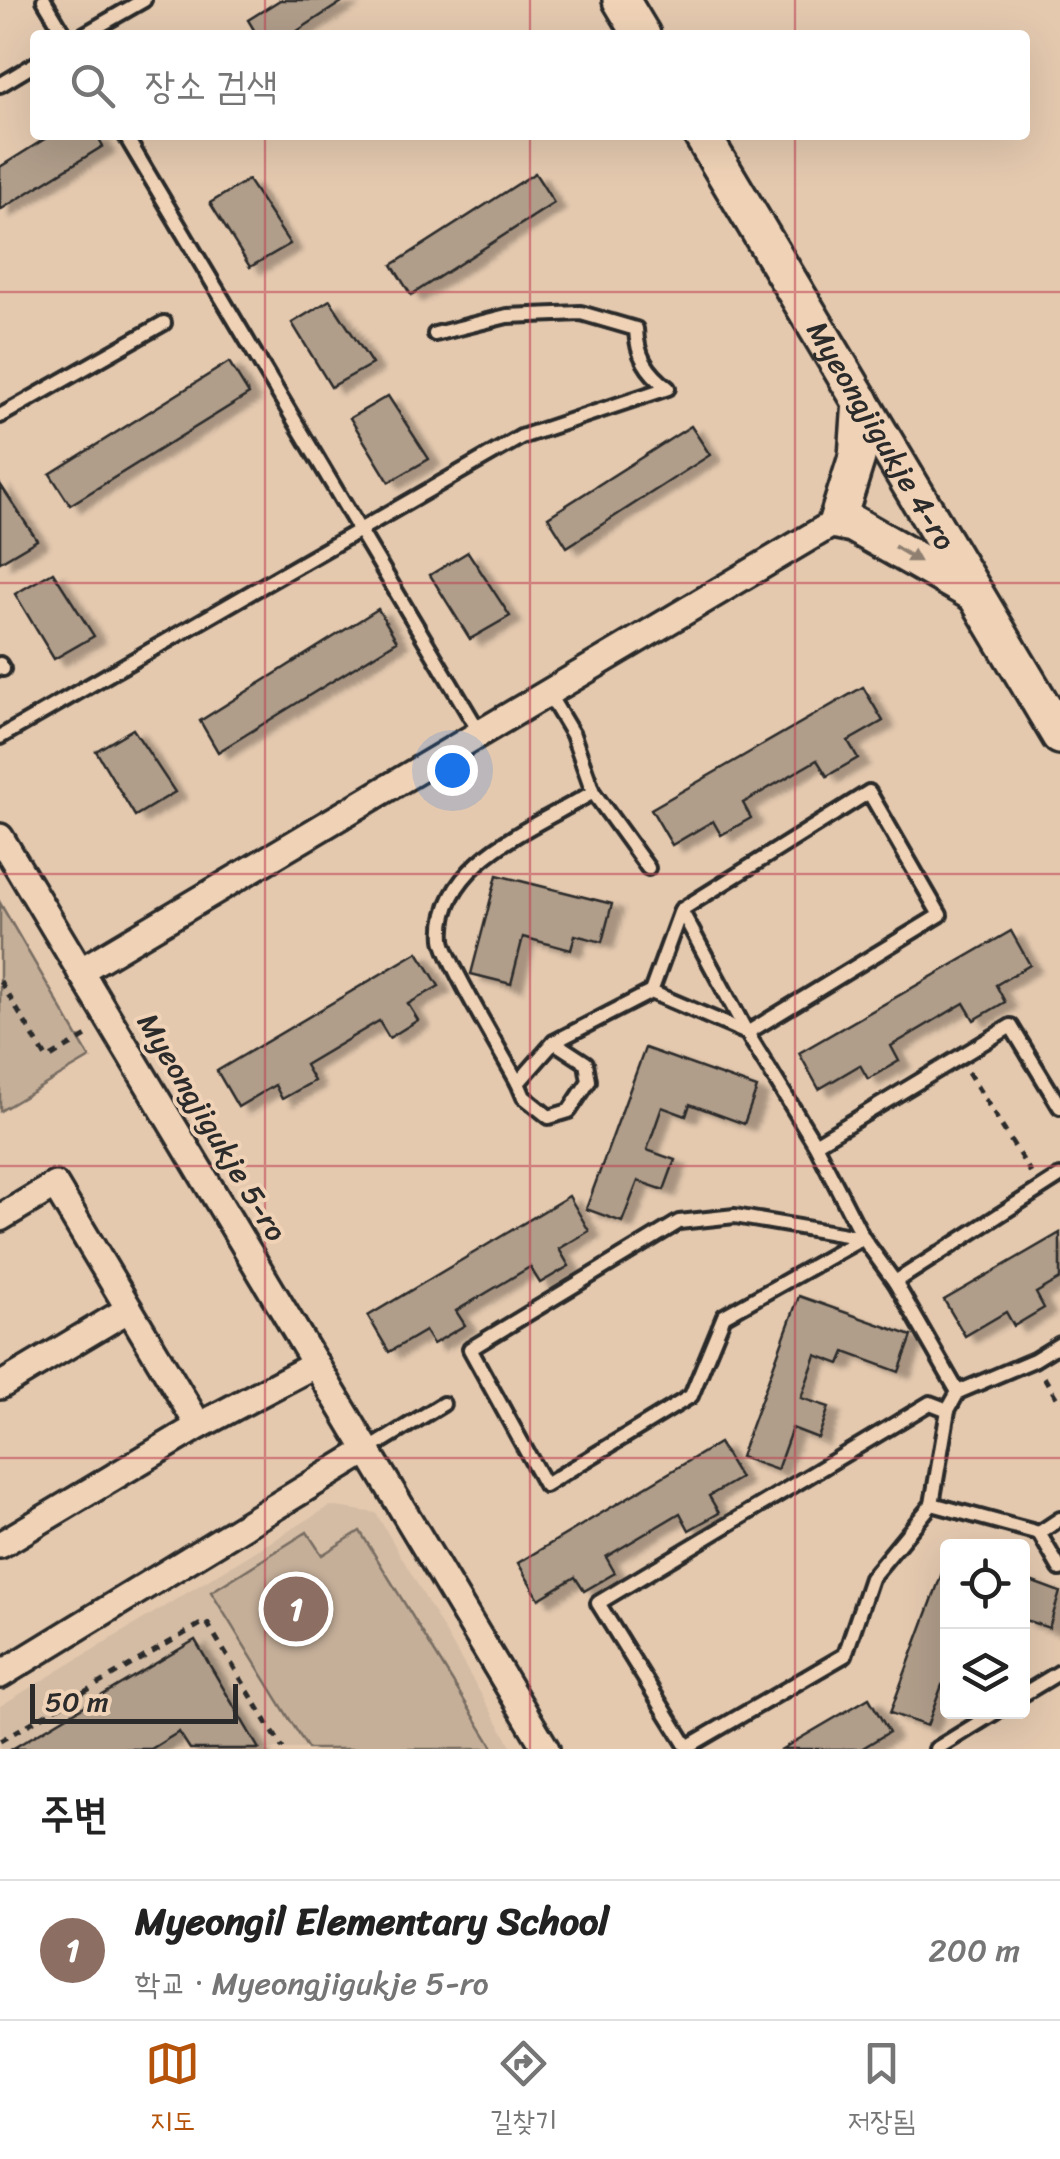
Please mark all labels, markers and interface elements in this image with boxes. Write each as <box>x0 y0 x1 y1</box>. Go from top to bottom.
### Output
search box <box>30 30 1030 140</box>
text: 장소 검색 <box>145 52 277 119</box>
icon: search <box>65 58 120 113</box>
street label: Myeongjigukje 4-ro <box>791 310 971 561</box>
one-way arrow <box>893 545 921 562</box>
your location <box>427 745 478 796</box>
street label: Myeongjigukje 5-ro <box>122 1002 302 1252</box>
map controls <box>940 1539 1030 1719</box>
button: locate <box>940 1539 1030 1629</box>
pin: 1 <box>264 1572 328 1646</box>
button: layers <box>940 1629 1030 1719</box>
text: 50 m <box>45 1677 109 1726</box>
scale bar <box>30 1679 238 1724</box>
text: 주변 <box>40 1777 108 1851</box>
text: Myeongil Elementary School <box>135 1888 609 1955</box>
text: 1 <box>66 1922 79 1979</box>
text: 200 m <box>928 1922 1020 1979</box>
text: 학교 · Myeongjigukje 5-ro <box>135 1955 489 2012</box>
tab: 지도 <box>145 2036 200 2145</box>
tab: 길찾기 <box>490 2036 558 2145</box>
tab: 저장됨 <box>847 2036 915 2145</box>

